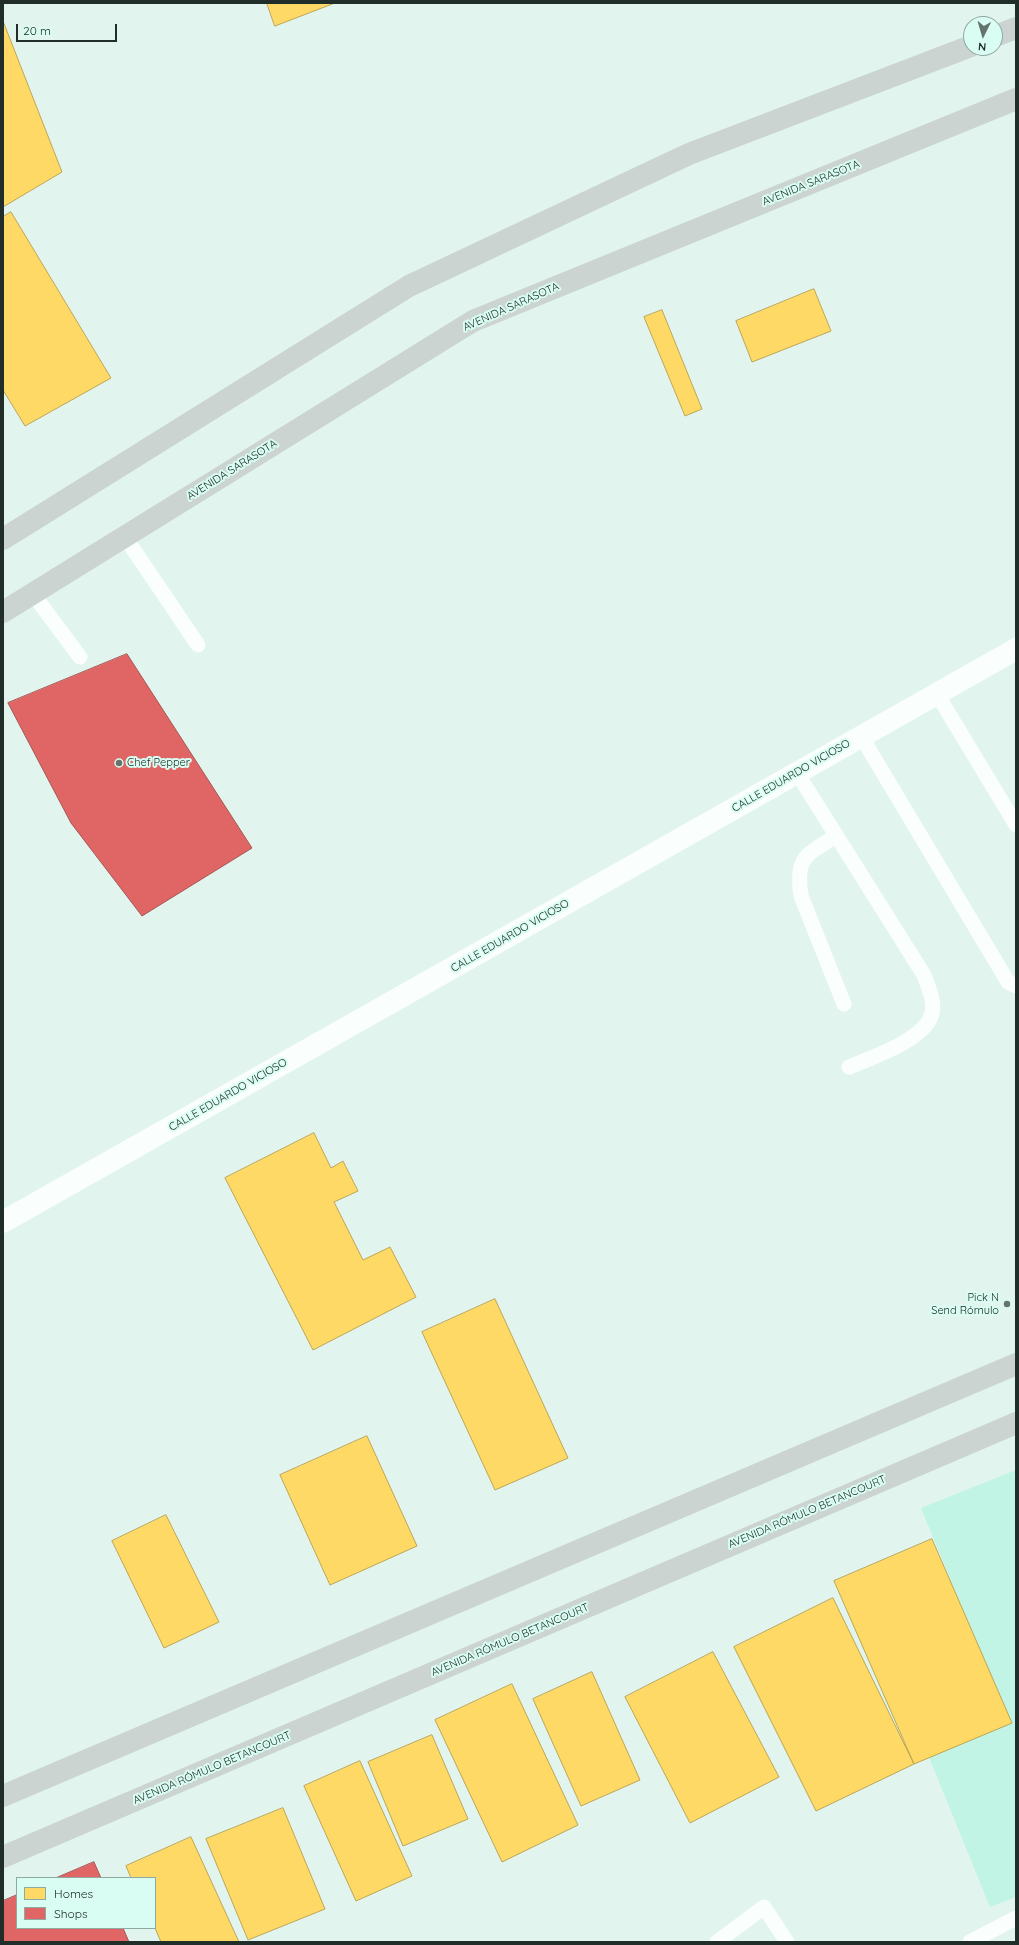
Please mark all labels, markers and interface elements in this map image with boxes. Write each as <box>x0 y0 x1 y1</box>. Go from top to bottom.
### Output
scale bar <box>18 16 119 42</box>
north arrow <box>963 16 1003 56</box>
text: 20 m <box>23 23 51 38</box>
text: N <box>977 40 987 54</box>
street label: AVENIDA SARASOTA <box>760 157 862 209</box>
street label: AVENIDA SARASOTA <box>461 280 561 334</box>
street label: AVENIDA SARASOTA <box>184 437 280 503</box>
street label: CALLE EDUARDO VICIOSO <box>730 737 852 815</box>
place label: Chef Pepper <box>127 756 190 770</box>
marker: Chef Pepper <box>114 758 124 768</box>
street label: CALLE EDUARDO VICIOSO <box>449 897 571 975</box>
street label: CALLE EDUARDO VICIOSO <box>167 1056 289 1134</box>
place label: Pick N Send Rómulo <box>931 1291 999 1317</box>
marker: Pick N Send Rómulo <box>1002 1299 1012 1309</box>
street label: AVENIDA RÓMULO BETANCOURT <box>726 1473 888 1551</box>
street label: AVENIDA RÓMULO BETANCOURT <box>429 1601 591 1679</box>
street label: AVENIDA RÓMULO BETANCOURT <box>131 1729 293 1807</box>
legend <box>16 1877 156 1929</box>
text: Homes <box>54 1886 93 1901</box>
text: Shops <box>54 1906 88 1921</box>

